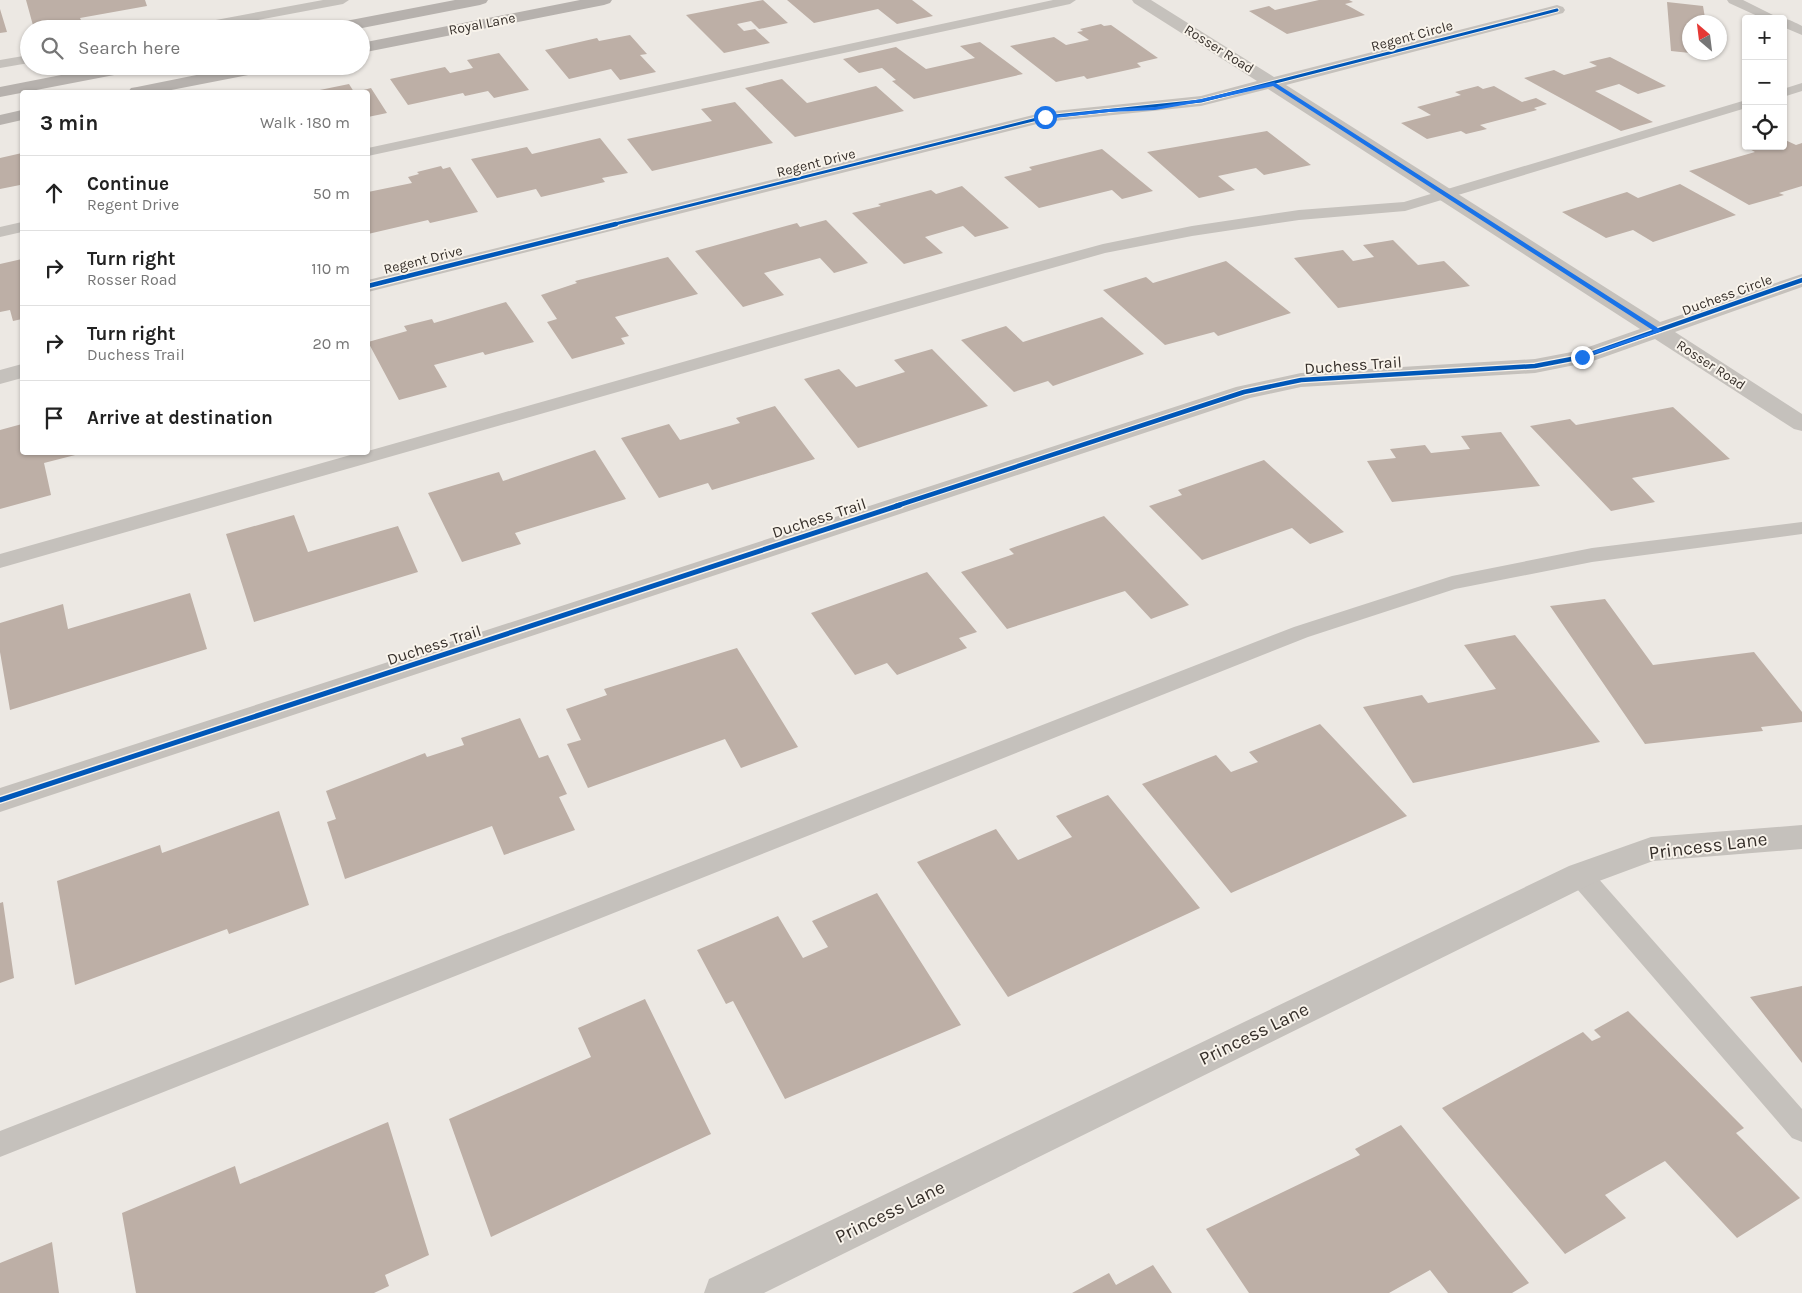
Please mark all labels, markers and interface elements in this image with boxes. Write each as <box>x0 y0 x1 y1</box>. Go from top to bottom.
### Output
street label: Royal Lane <box>447 9 517 39</box>
north arrow <box>1682 15 1727 60</box>
map controls <box>1742 15 1787 150</box>
button: + <box>1742 15 1787 60</box>
street label: Regent Circle <box>1369 17 1455 55</box>
search box <box>20 20 370 75</box>
street label: Rosser Road <box>1181 21 1257 77</box>
icon: search <box>38 34 66 62</box>
text: Search here <box>78 37 180 59</box>
button: − <box>1742 60 1787 105</box>
button: locate <box>1742 105 1787 150</box>
route start <box>1034 106 1057 129</box>
text: 3 min <box>40 111 98 135</box>
text: Walk · 180 m <box>260 113 350 132</box>
street label: Regent Drive <box>775 145 857 181</box>
text: Continue <box>87 173 169 195</box>
icon: ahead <box>40 179 68 207</box>
text: 50 m <box>313 184 350 203</box>
text: Regent Drive <box>87 195 179 214</box>
street label: Regent Drive <box>382 242 464 278</box>
text: Turn right <box>87 248 176 270</box>
icon: right <box>40 254 68 282</box>
text: 110 m <box>311 259 350 278</box>
text: Rosser Road <box>87 270 177 289</box>
street label: Duchess Circle <box>1680 271 1774 319</box>
text: Turn right <box>87 323 176 345</box>
icon: right <box>40 329 68 357</box>
text: 20 m <box>312 334 350 353</box>
street label: Rosser Road <box>1673 336 1749 394</box>
text: Duchess Trail <box>87 345 185 364</box>
route end <box>1571 346 1594 369</box>
street label: Duchess Trail <box>1304 352 1402 378</box>
icon: arrive <box>40 404 68 432</box>
text: Arrive at destination <box>87 407 273 429</box>
street label: Duchess Trail <box>770 494 868 542</box>
street label: Duchess Trail <box>385 621 483 669</box>
street label: Princess Lane <box>1648 828 1768 864</box>
street label: Princess Lane <box>1196 998 1312 1070</box>
street label: Princess Lane <box>832 1176 948 1248</box>

